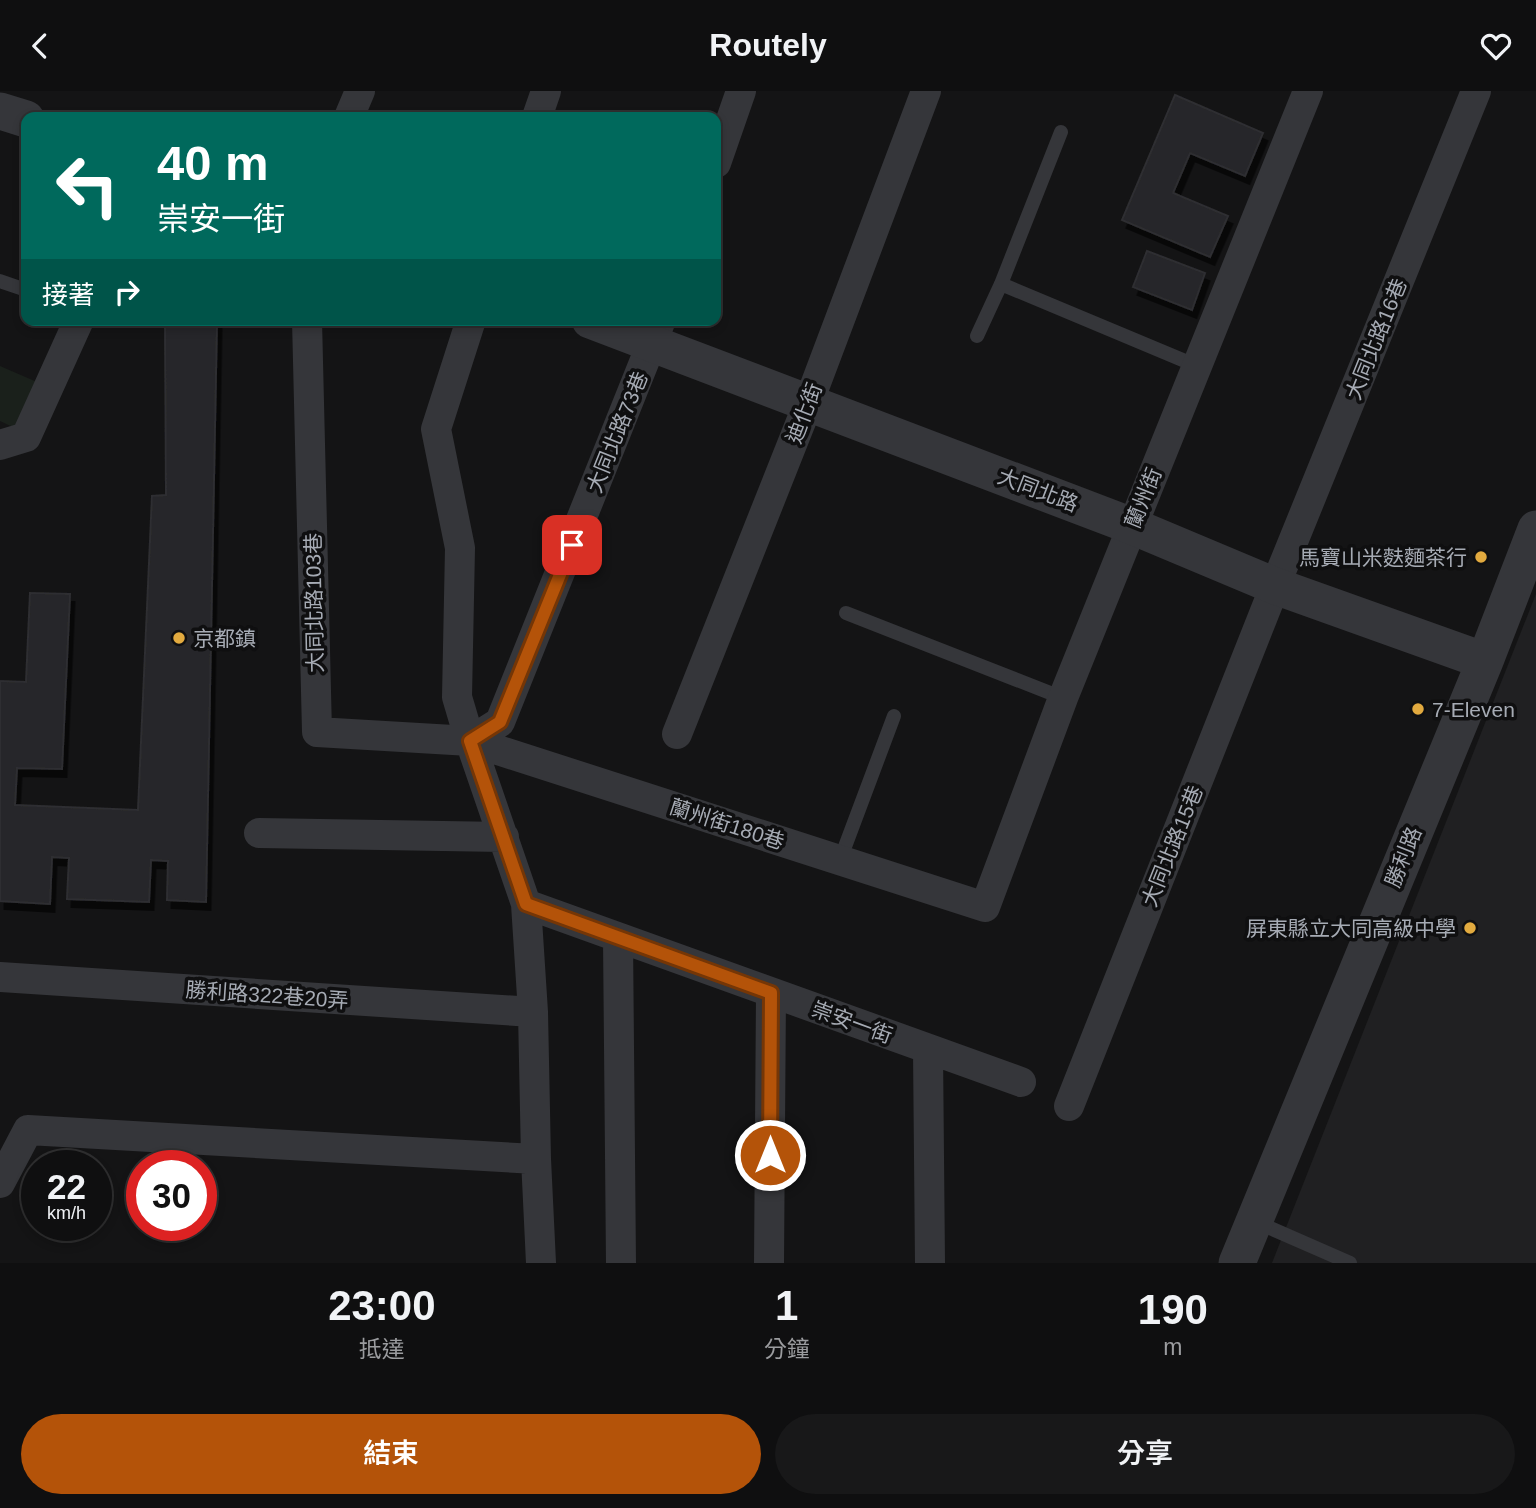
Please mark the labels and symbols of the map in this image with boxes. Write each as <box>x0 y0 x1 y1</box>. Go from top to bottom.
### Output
street label: 大同北路16巷 <box>1341 275 1411 403</box>
street label: 大同北路73巷 <box>582 368 652 496</box>
street label: 迪化街 <box>782 379 826 447</box>
street label: 大同北路 <box>995 464 1081 516</box>
street label: 蘭州街 <box>1121 464 1165 532</box>
pin <box>542 515 602 575</box>
street label: 大同北路103巷 <box>301 533 327 673</box>
place label: 馬寶山米麩麵茶行 <box>1299 546 1467 569</box>
marker: 馬寶山米麩麵茶行 <box>1473 549 1489 565</box>
place label: 京都鎮 <box>193 627 256 650</box>
marker: 京都鎮 <box>171 630 187 646</box>
place label: 7-Eleven <box>1432 698 1515 721</box>
marker: 7-Eleven <box>1410 701 1426 717</box>
street label: 大同北路15巷 <box>1137 782 1207 910</box>
street label: 蘭州街180巷 <box>667 795 787 853</box>
street label: 勝利路 <box>1381 823 1425 891</box>
place label: 屏東縣立大同高級中學 <box>1246 917 1456 940</box>
marker: 屏東縣立大同高級中學 <box>1462 920 1478 936</box>
street label: 勝利路322巷20弄 <box>185 978 349 1012</box>
street label: 崇安一街 <box>809 997 895 1047</box>
position arrow <box>733 1118 807 1192</box>
speed limit sign: 30 <box>126 1150 217 1241</box>

